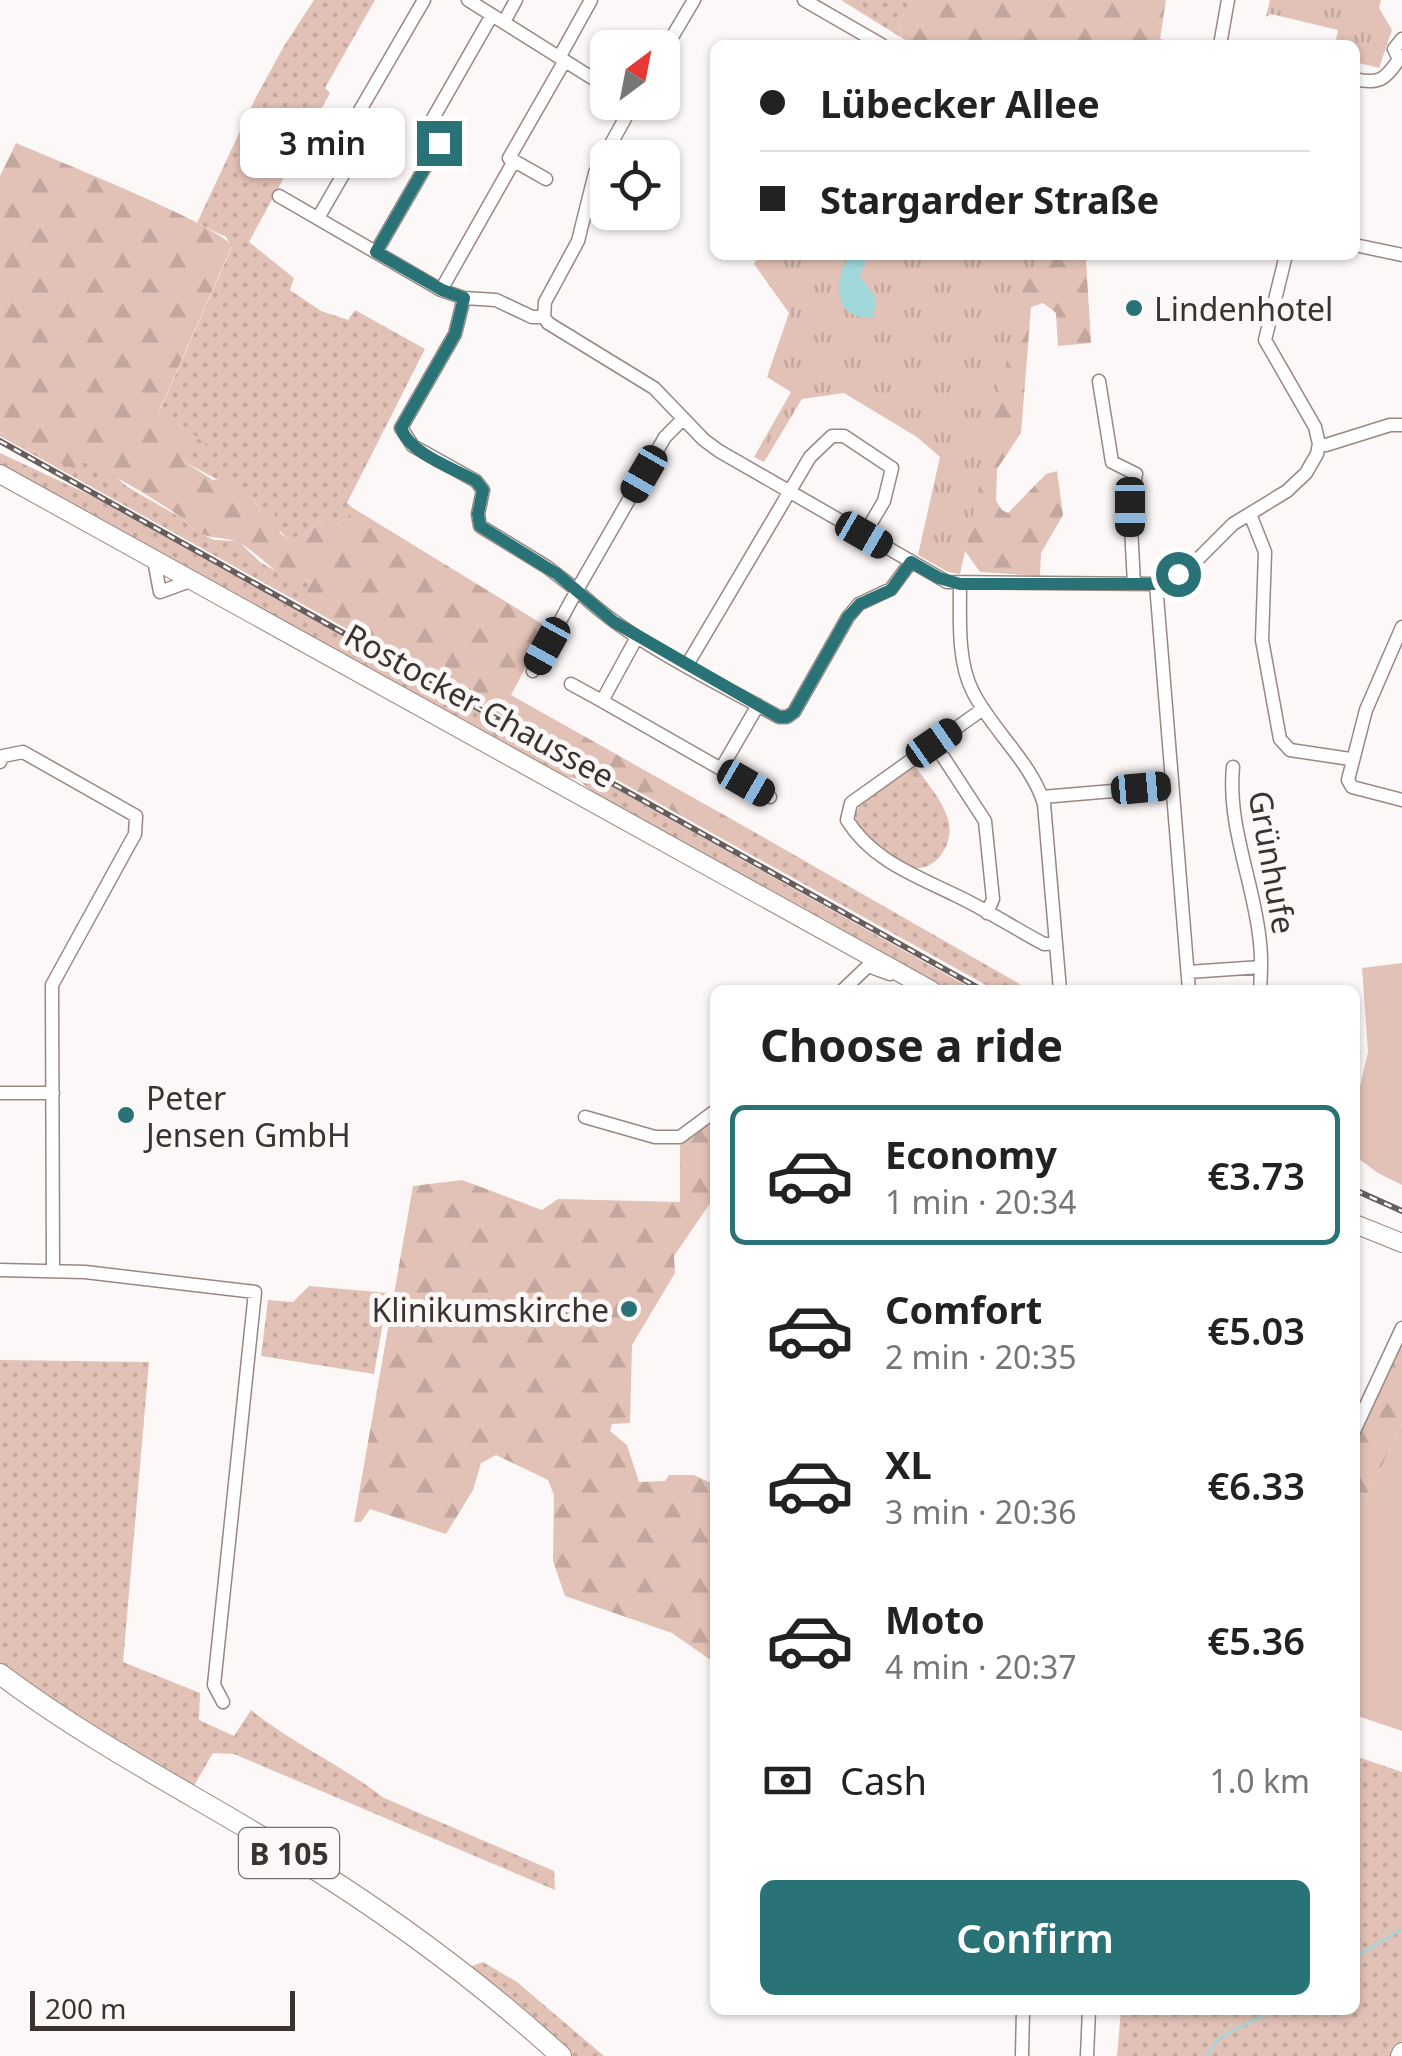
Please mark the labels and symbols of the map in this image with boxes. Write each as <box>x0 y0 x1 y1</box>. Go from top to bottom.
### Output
north arrow <box>590 30 680 120</box>
callout: 3 min <box>239 108 404 178</box>
route end <box>417 121 462 166</box>
place label: Lindenhotel <box>1154 287 1333 330</box>
marker: Lindenhotel <box>1123 297 1145 319</box>
car <box>616 441 672 507</box>
car <box>1115 477 1145 537</box>
car <box>831 507 897 563</box>
route start <box>1156 552 1201 597</box>
car <box>519 612 575 680</box>
street label: Rostocker Chaussee <box>337 613 623 797</box>
car <box>901 714 967 772</box>
car <box>713 755 779 811</box>
car <box>1110 770 1172 806</box>
street label: Grünhufe <box>1239 787 1307 937</box>
place label: Peter Jensen GmbH <box>143 1076 351 1156</box>
marker: Peter Jensen GmbH <box>115 1104 137 1126</box>
place label: Klinikumskirche <box>371 1288 609 1331</box>
marker: Klinikumskirche <box>618 1298 640 1320</box>
road number: B 105 <box>239 1828 339 1878</box>
scale bar <box>30 1986 295 2030</box>

